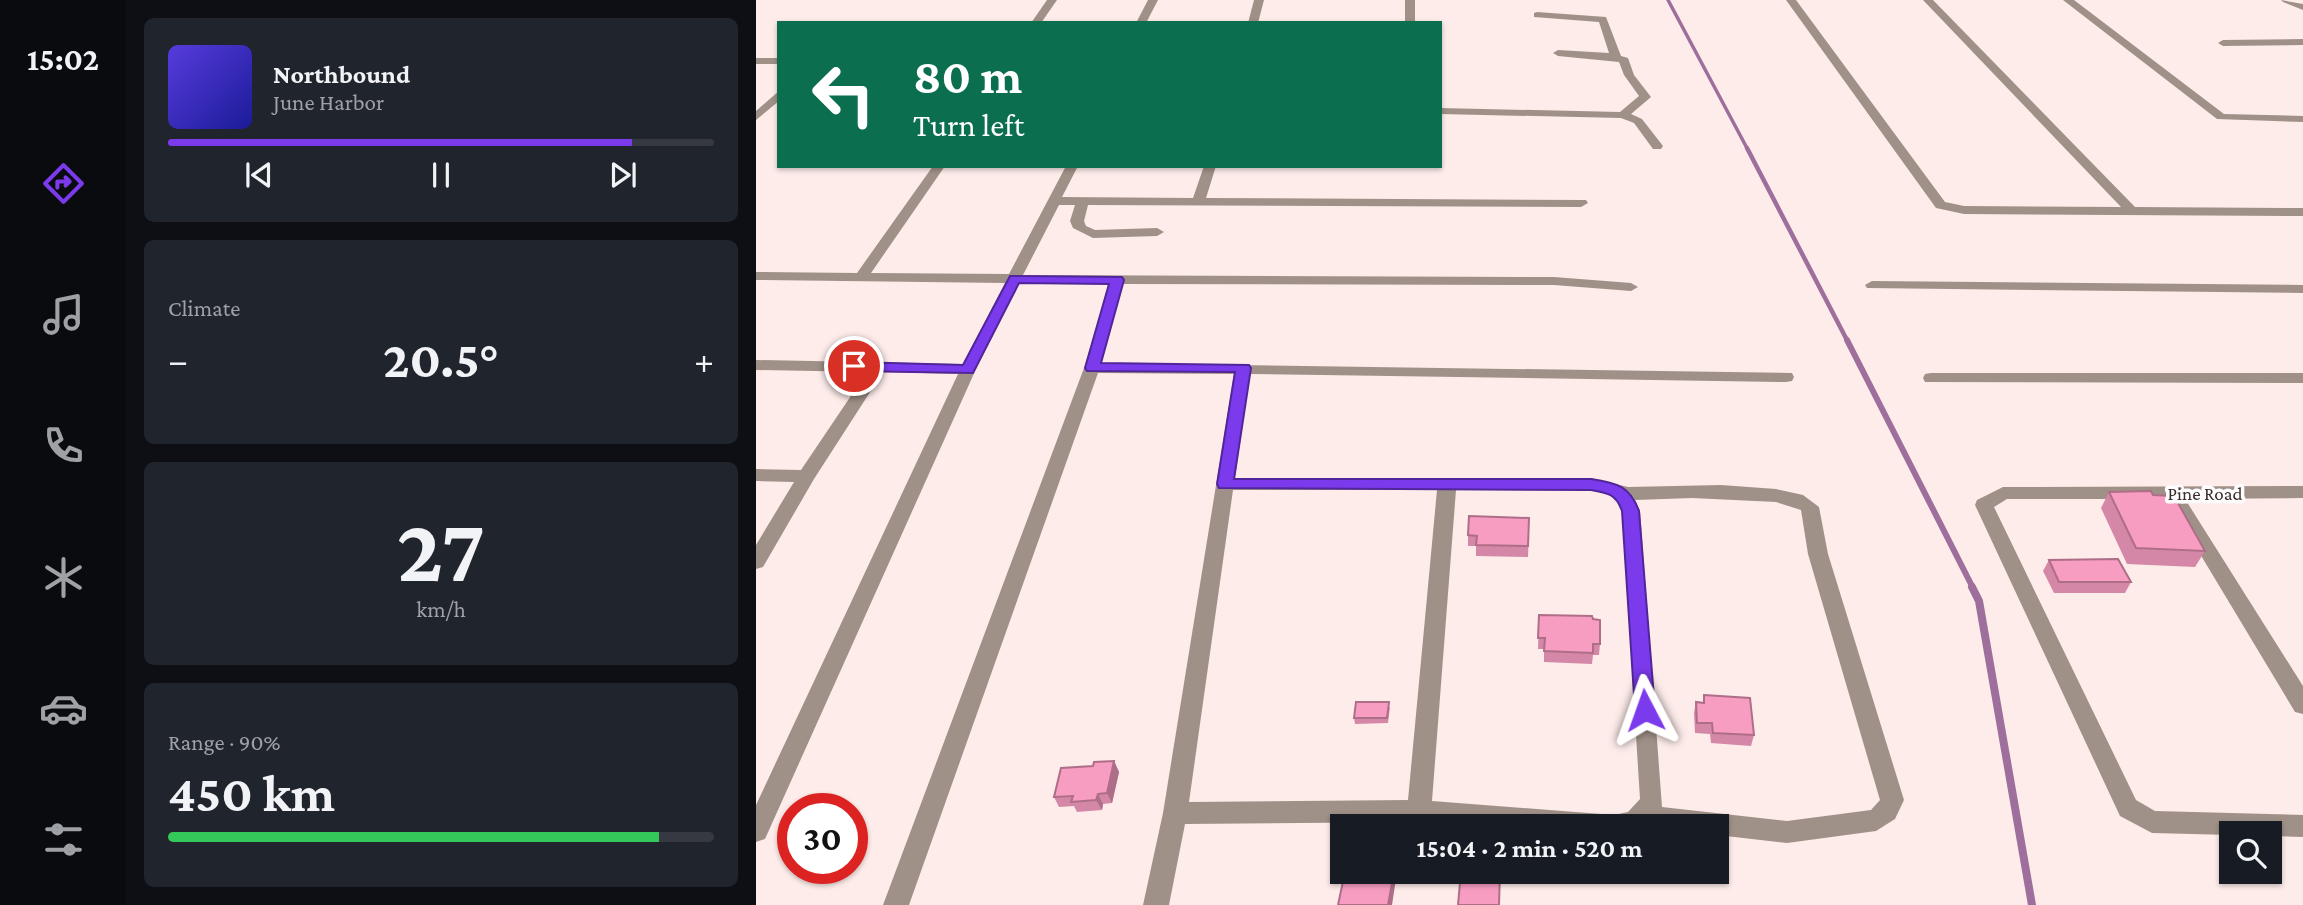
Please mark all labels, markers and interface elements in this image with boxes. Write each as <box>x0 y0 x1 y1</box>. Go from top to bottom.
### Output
text: 15:02 <box>27 41 99 77</box>
icon: left <box>798 49 889 140</box>
text: 80 m <box>913 49 1022 104</box>
text: Northbound <box>273 60 410 89</box>
text: June Harbor <box>273 89 384 115</box>
text: Turn left <box>913 107 1024 143</box>
icon: previous <box>240 156 278 194</box>
icon: pause <box>422 156 460 194</box>
icon: next <box>604 156 642 194</box>
icon: directions <box>39 159 88 208</box>
icon: music <box>39 290 88 339</box>
text: Climate <box>168 295 240 321</box>
text: 20.5° <box>383 330 499 388</box>
pin <box>824 336 884 396</box>
text: − <box>168 339 188 381</box>
text: + <box>694 339 714 381</box>
icon: arrive <box>835 347 873 385</box>
icon: phone <box>39 421 88 470</box>
street label: Pine Road <box>2167 483 2243 504</box>
text: 27 <box>397 499 485 601</box>
icon: climate <box>39 553 88 602</box>
text: km/h <box>416 596 466 622</box>
position arrow <box>1608 673 1682 747</box>
icon: car <box>39 684 88 733</box>
text: Range · 90% <box>168 729 281 755</box>
text: 450 km <box>168 764 335 822</box>
speed limit sign: 30 <box>777 793 868 884</box>
icon: filters <box>39 815 88 864</box>
map controls <box>2219 821 2282 884</box>
button: search <box>2219 821 2282 884</box>
text: 15:04 · 2 min · 520 m <box>1417 834 1642 863</box>

